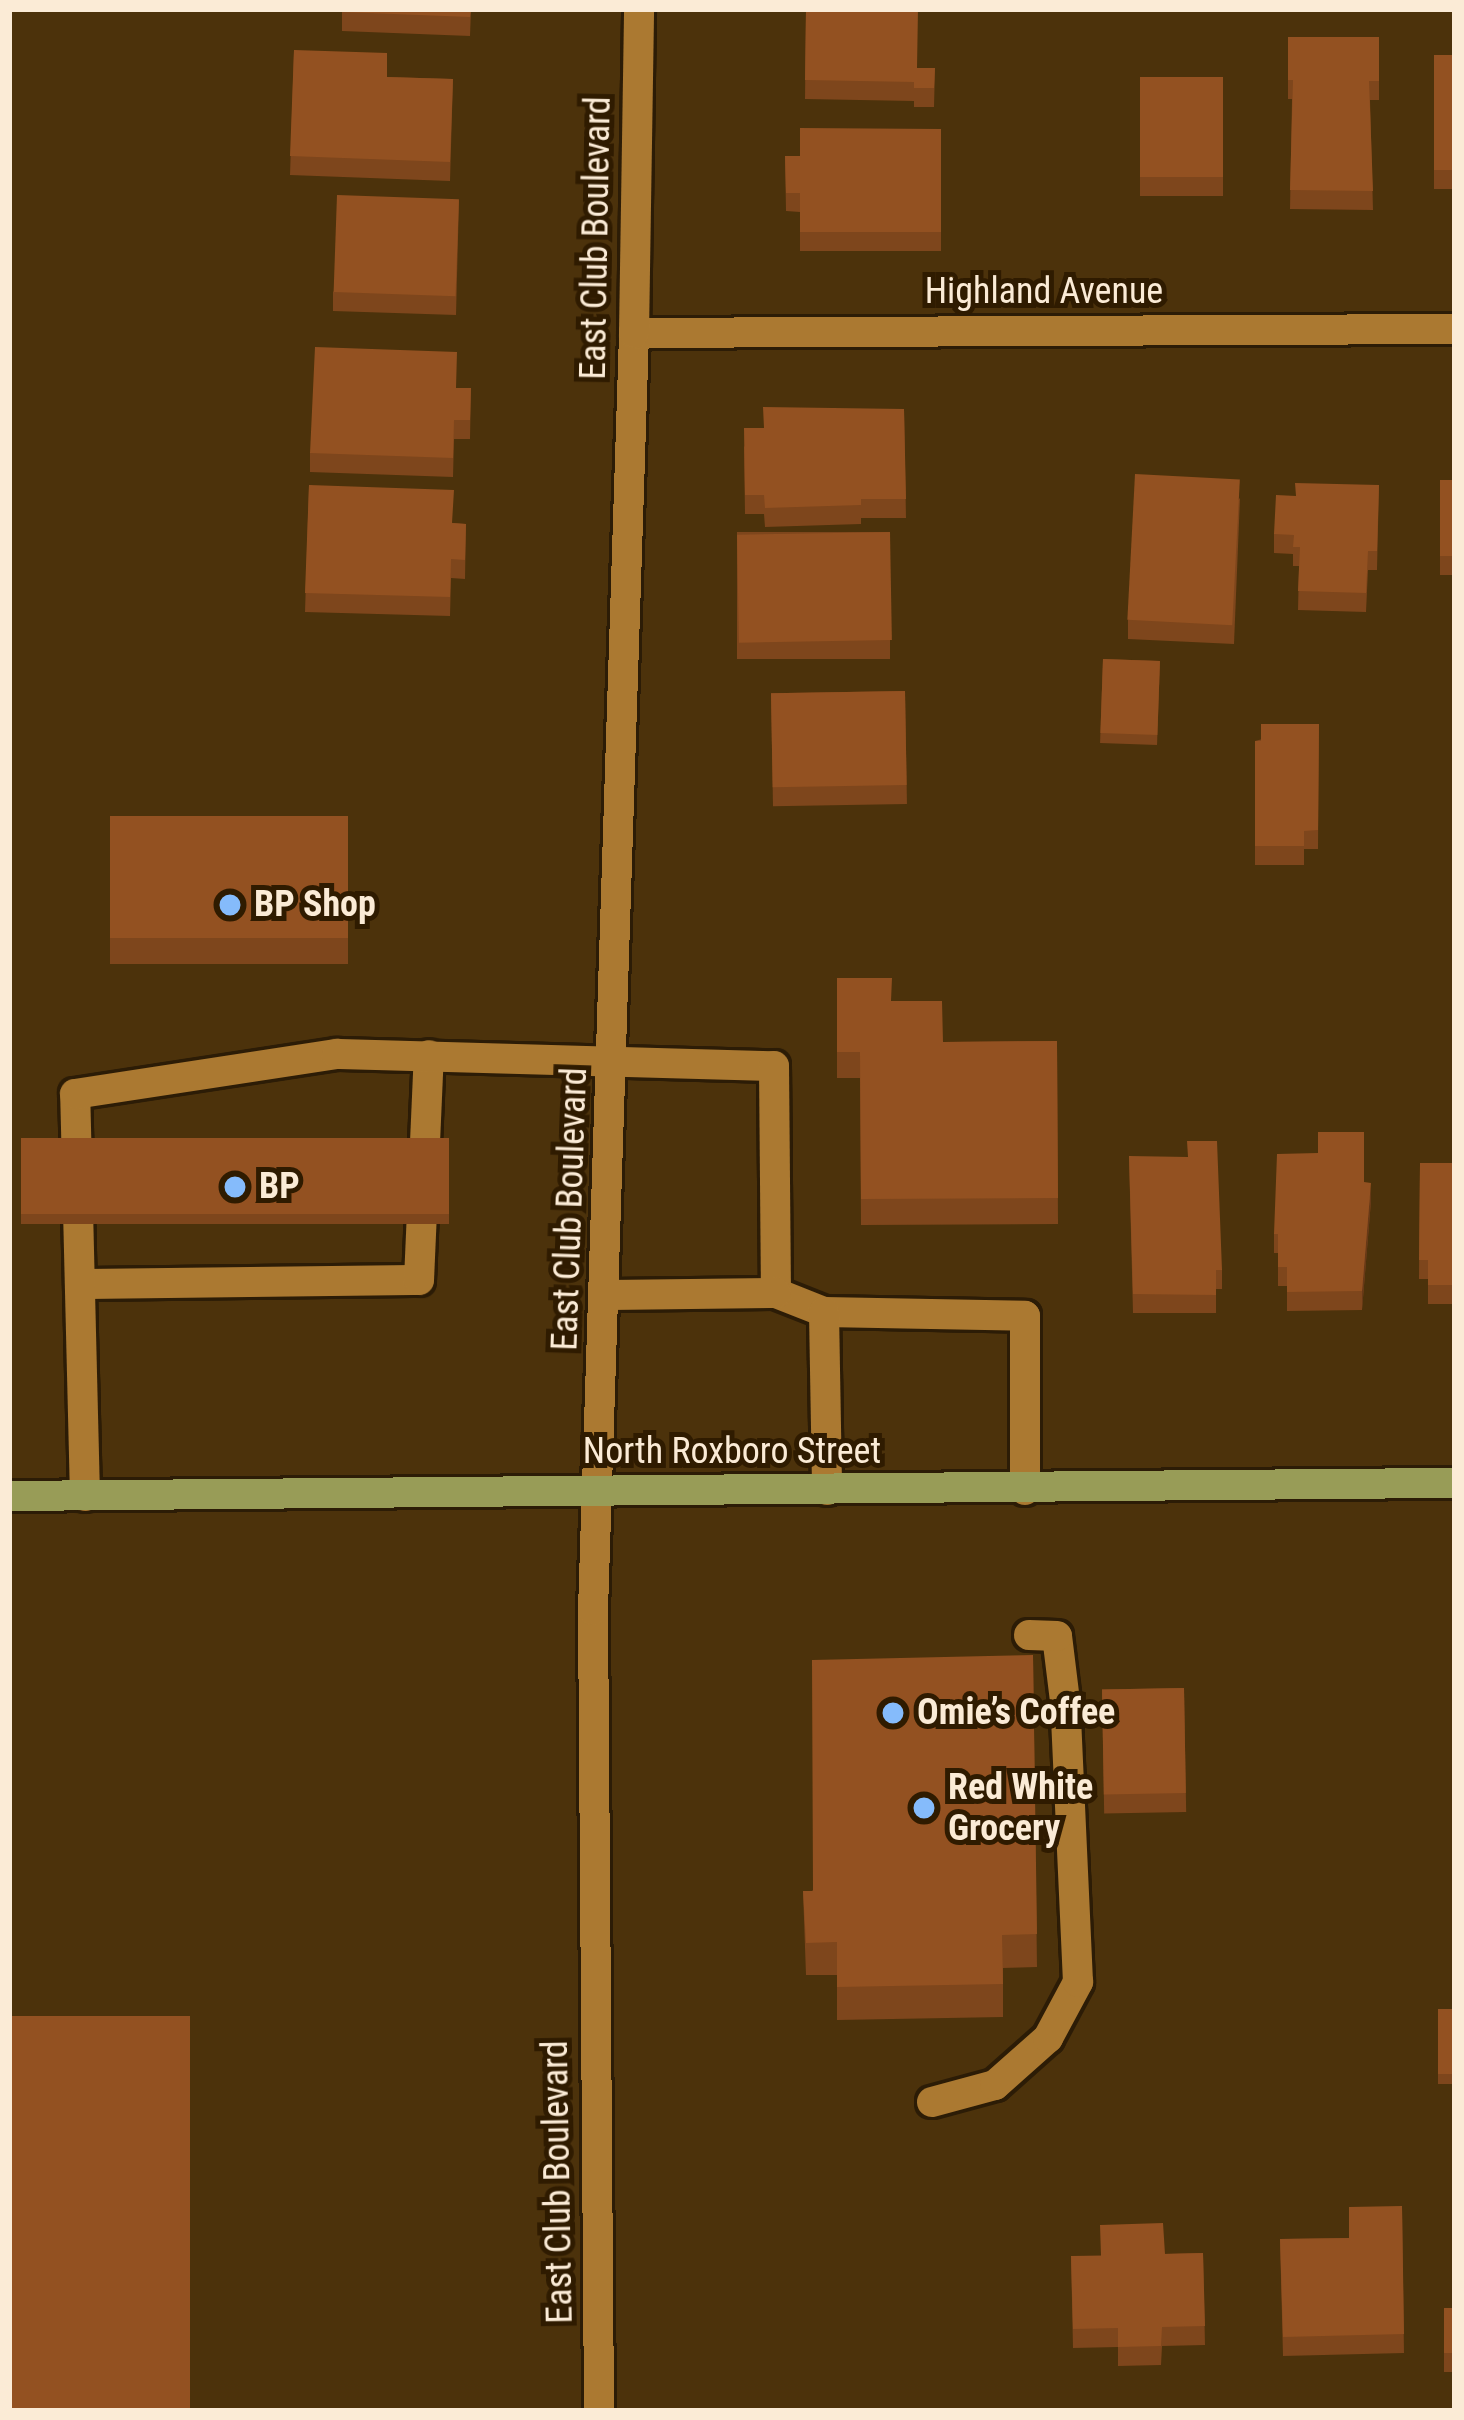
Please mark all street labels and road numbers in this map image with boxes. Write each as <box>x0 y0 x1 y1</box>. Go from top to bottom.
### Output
street label: East Club Boulevard <box>572 96 620 380</box>
street label: Highland Avenue <box>925 270 1163 314</box>
street label: East Club Boulevard <box>543 1067 597 1351</box>
street label: North Roxboro Street <box>583 1430 881 1474</box>
street label: East Club Boulevard <box>534 2040 582 2324</box>

